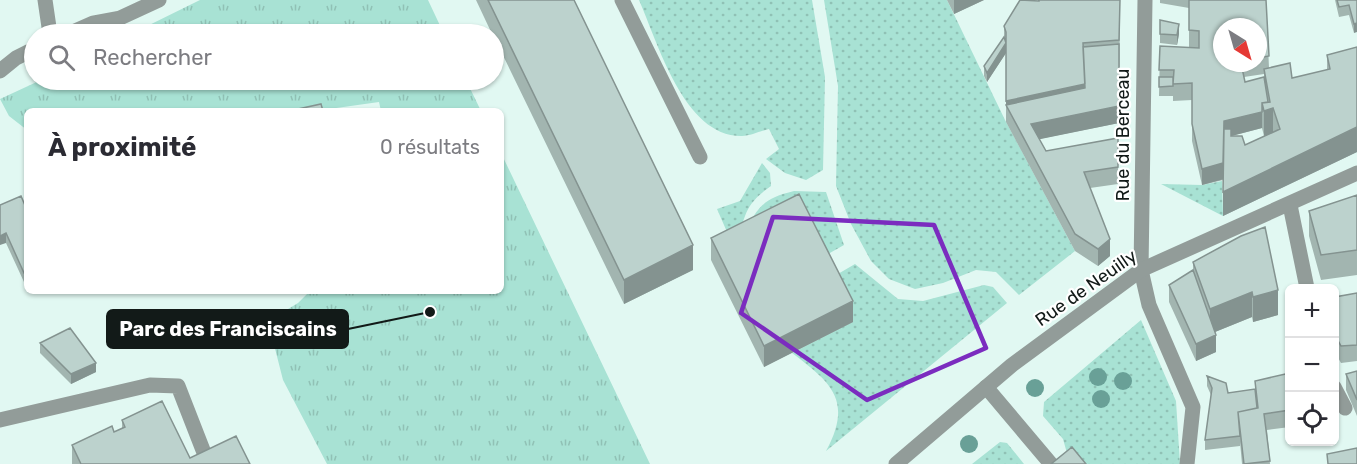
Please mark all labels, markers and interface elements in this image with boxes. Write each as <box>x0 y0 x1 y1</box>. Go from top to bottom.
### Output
north arrow <box>1213 18 1267 72</box>
search box <box>24 24 504 90</box>
icon: search <box>45 41 78 74</box>
text: Rechercher <box>93 44 212 71</box>
street label: Rue du Berceau <box>1112 69 1134 201</box>
text: À proximité <box>48 132 197 163</box>
text: 0 résultats <box>380 135 480 159</box>
street label: Rue de Neuilly <box>1031 245 1141 331</box>
map controls <box>1285 284 1339 446</box>
button: + <box>1285 284 1339 338</box>
callout: Parc des Franciscains <box>107 310 348 348</box>
text: Parc des Franciscains <box>119 317 337 341</box>
button: − <box>1285 338 1339 392</box>
button: locate <box>1285 392 1339 446</box>

